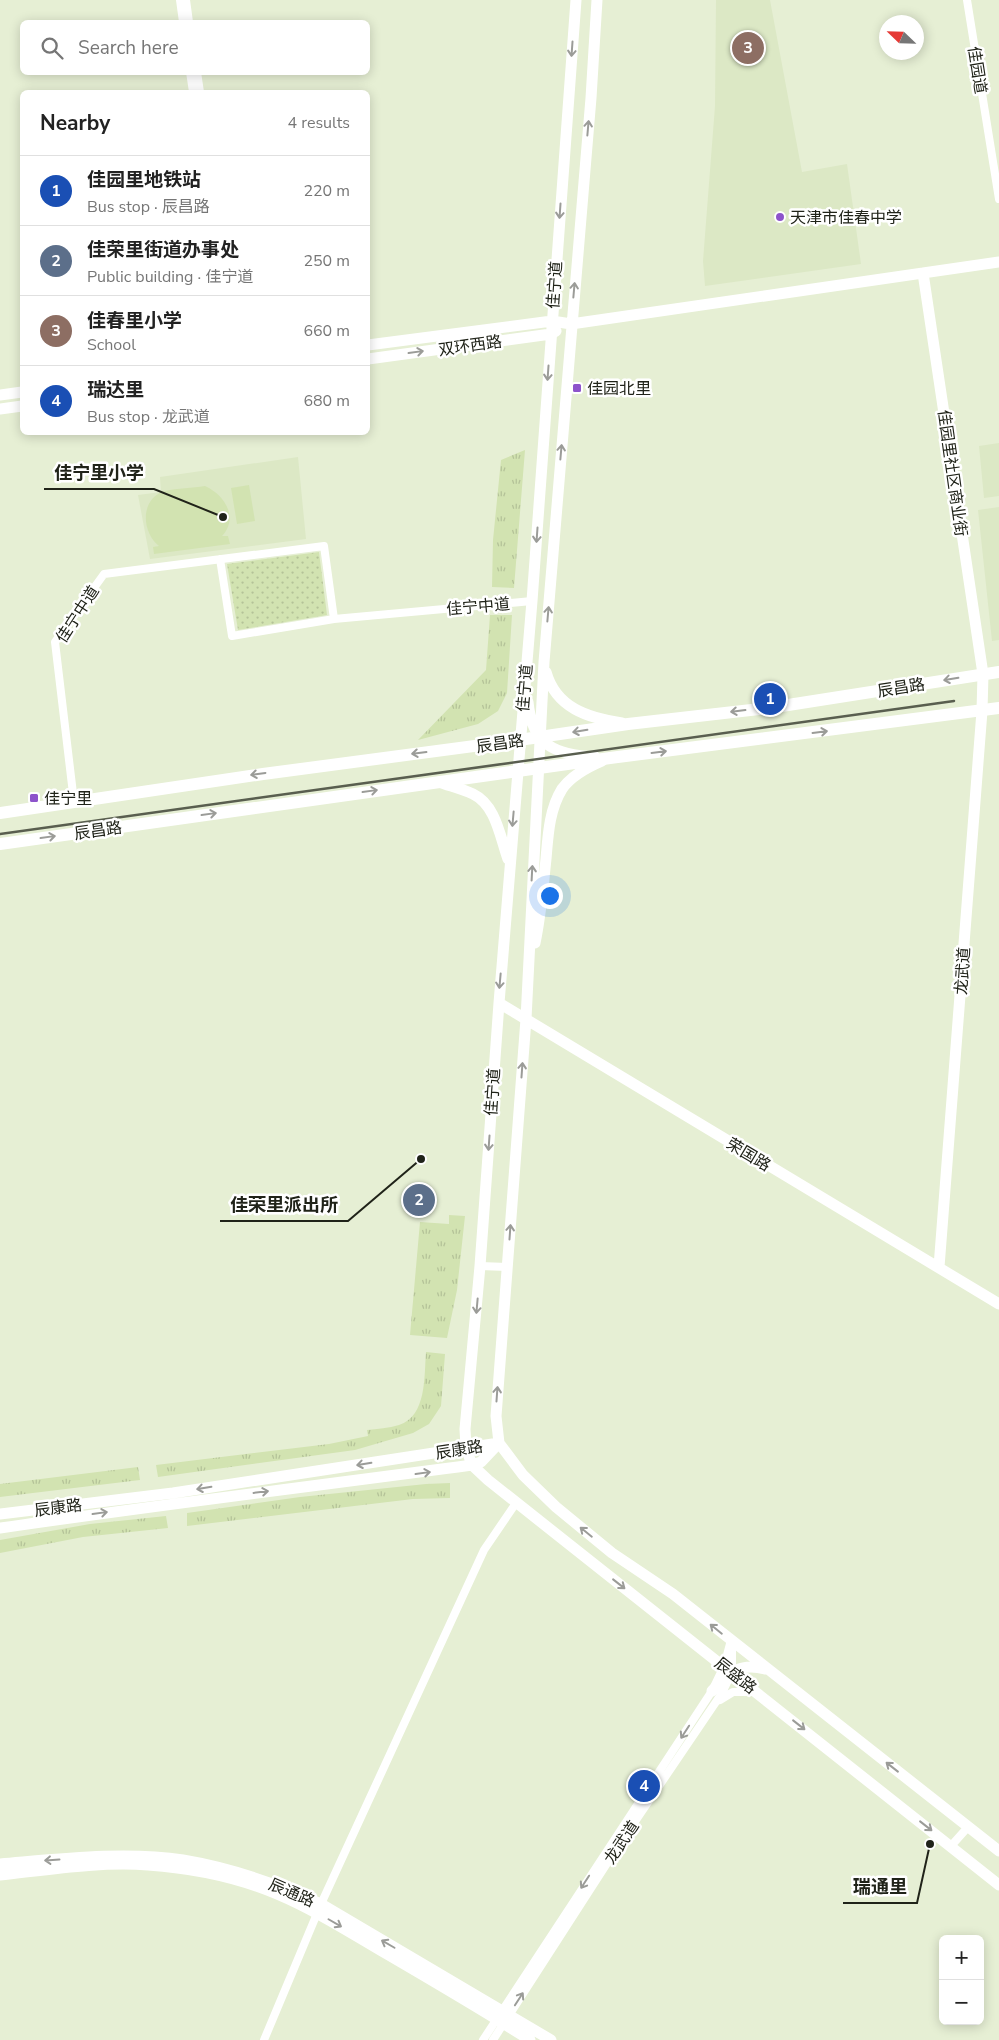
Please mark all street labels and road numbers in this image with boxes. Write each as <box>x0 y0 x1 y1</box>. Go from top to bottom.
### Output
street label: 佳园道 <box>962 45 992 96</box>
street label: 佳宁道 <box>542 260 568 310</box>
street label: 双环西路 <box>437 331 503 361</box>
street label: 佳园里社区商业街 <box>932 408 972 538</box>
street label: 佳宁中道 <box>51 582 104 647</box>
street label: 佳宁中道 <box>445 593 511 621</box>
street label: 佳宁道 <box>512 663 538 713</box>
street label: 辰昌路 <box>876 673 927 703</box>
street label: 辰昌路 <box>475 730 525 758</box>
street label: 辰昌路 <box>73 817 123 845</box>
street label: 龙武道 <box>950 946 976 996</box>
street label: 佳宁道 <box>480 1067 506 1117</box>
street label: 荣国路 <box>722 1133 775 1177</box>
street label: 辰康路 <box>434 1435 485 1465</box>
street label: 辰康路 <box>33 1494 83 1522</box>
street label: 辰盛路 <box>710 1652 761 1699</box>
street label: 龙武道 <box>599 1817 644 1869</box>
street label: 辰通路 <box>265 1873 318 1912</box>

